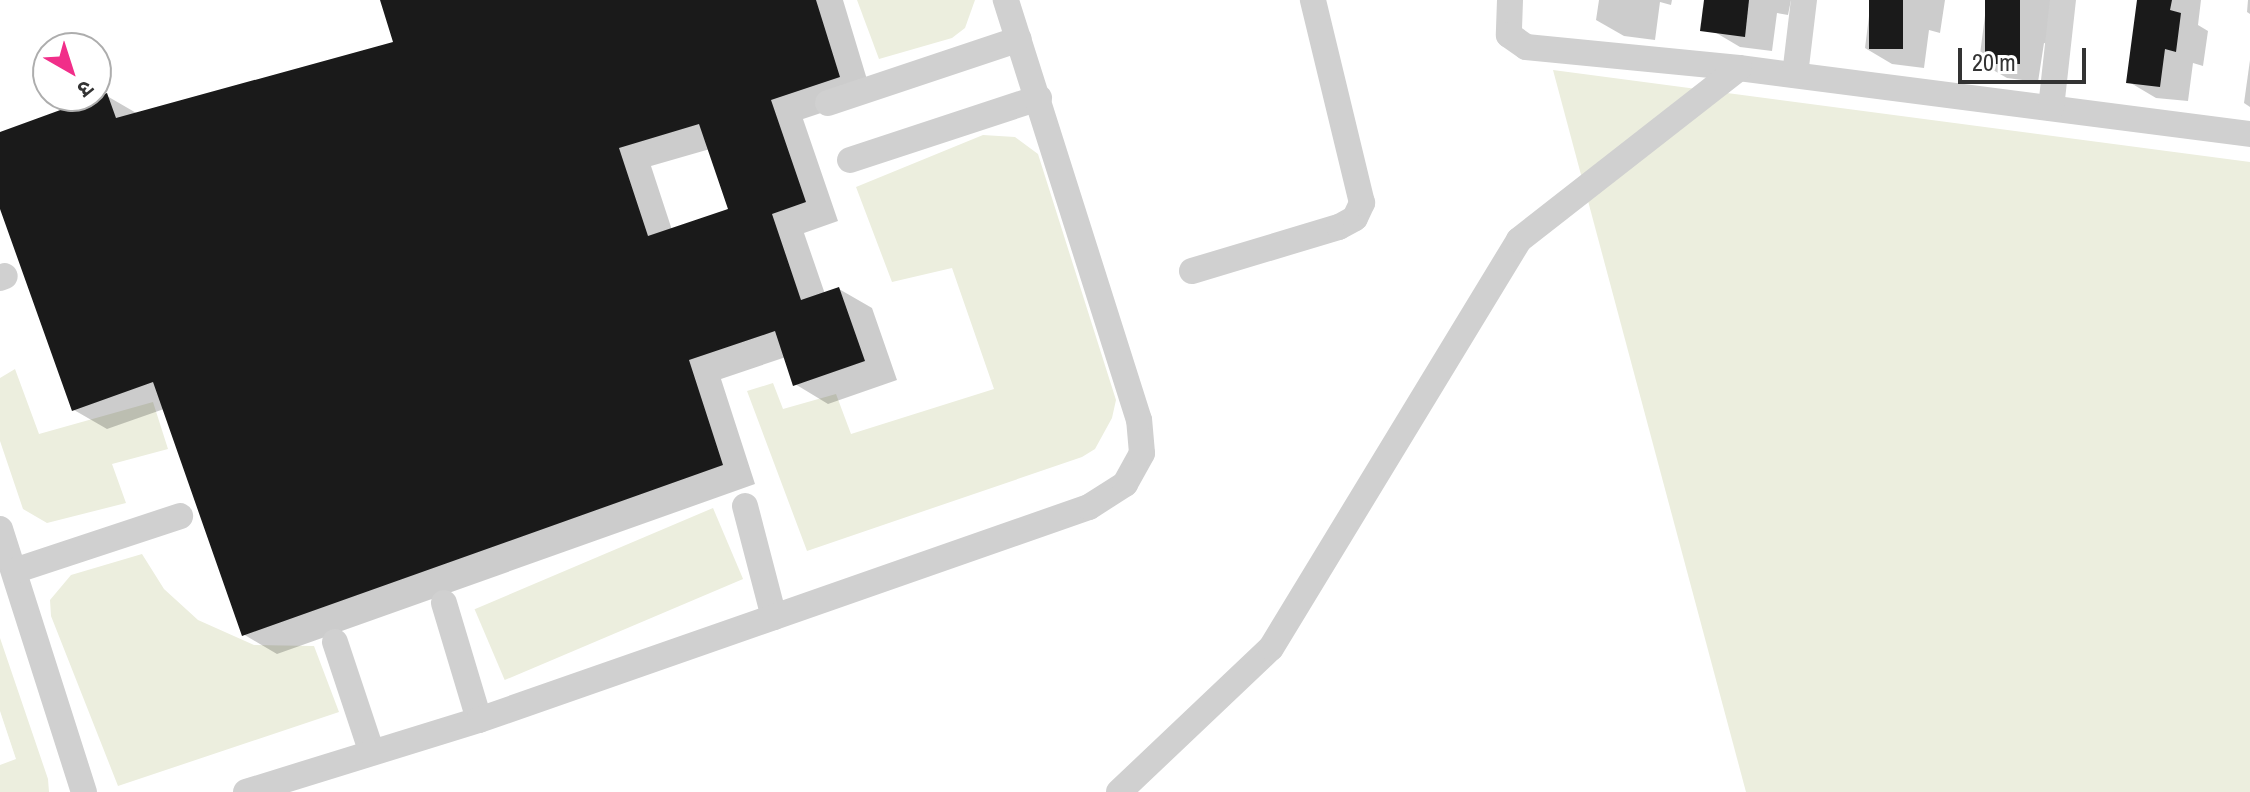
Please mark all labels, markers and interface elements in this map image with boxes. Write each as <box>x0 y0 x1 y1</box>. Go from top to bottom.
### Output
north arrow <box>32 32 112 112</box>
scale bar <box>1962 32 2090 82</box>
text: 20 m <box>1972 46 2016 78</box>
text: उ <box>71 73 100 105</box>

